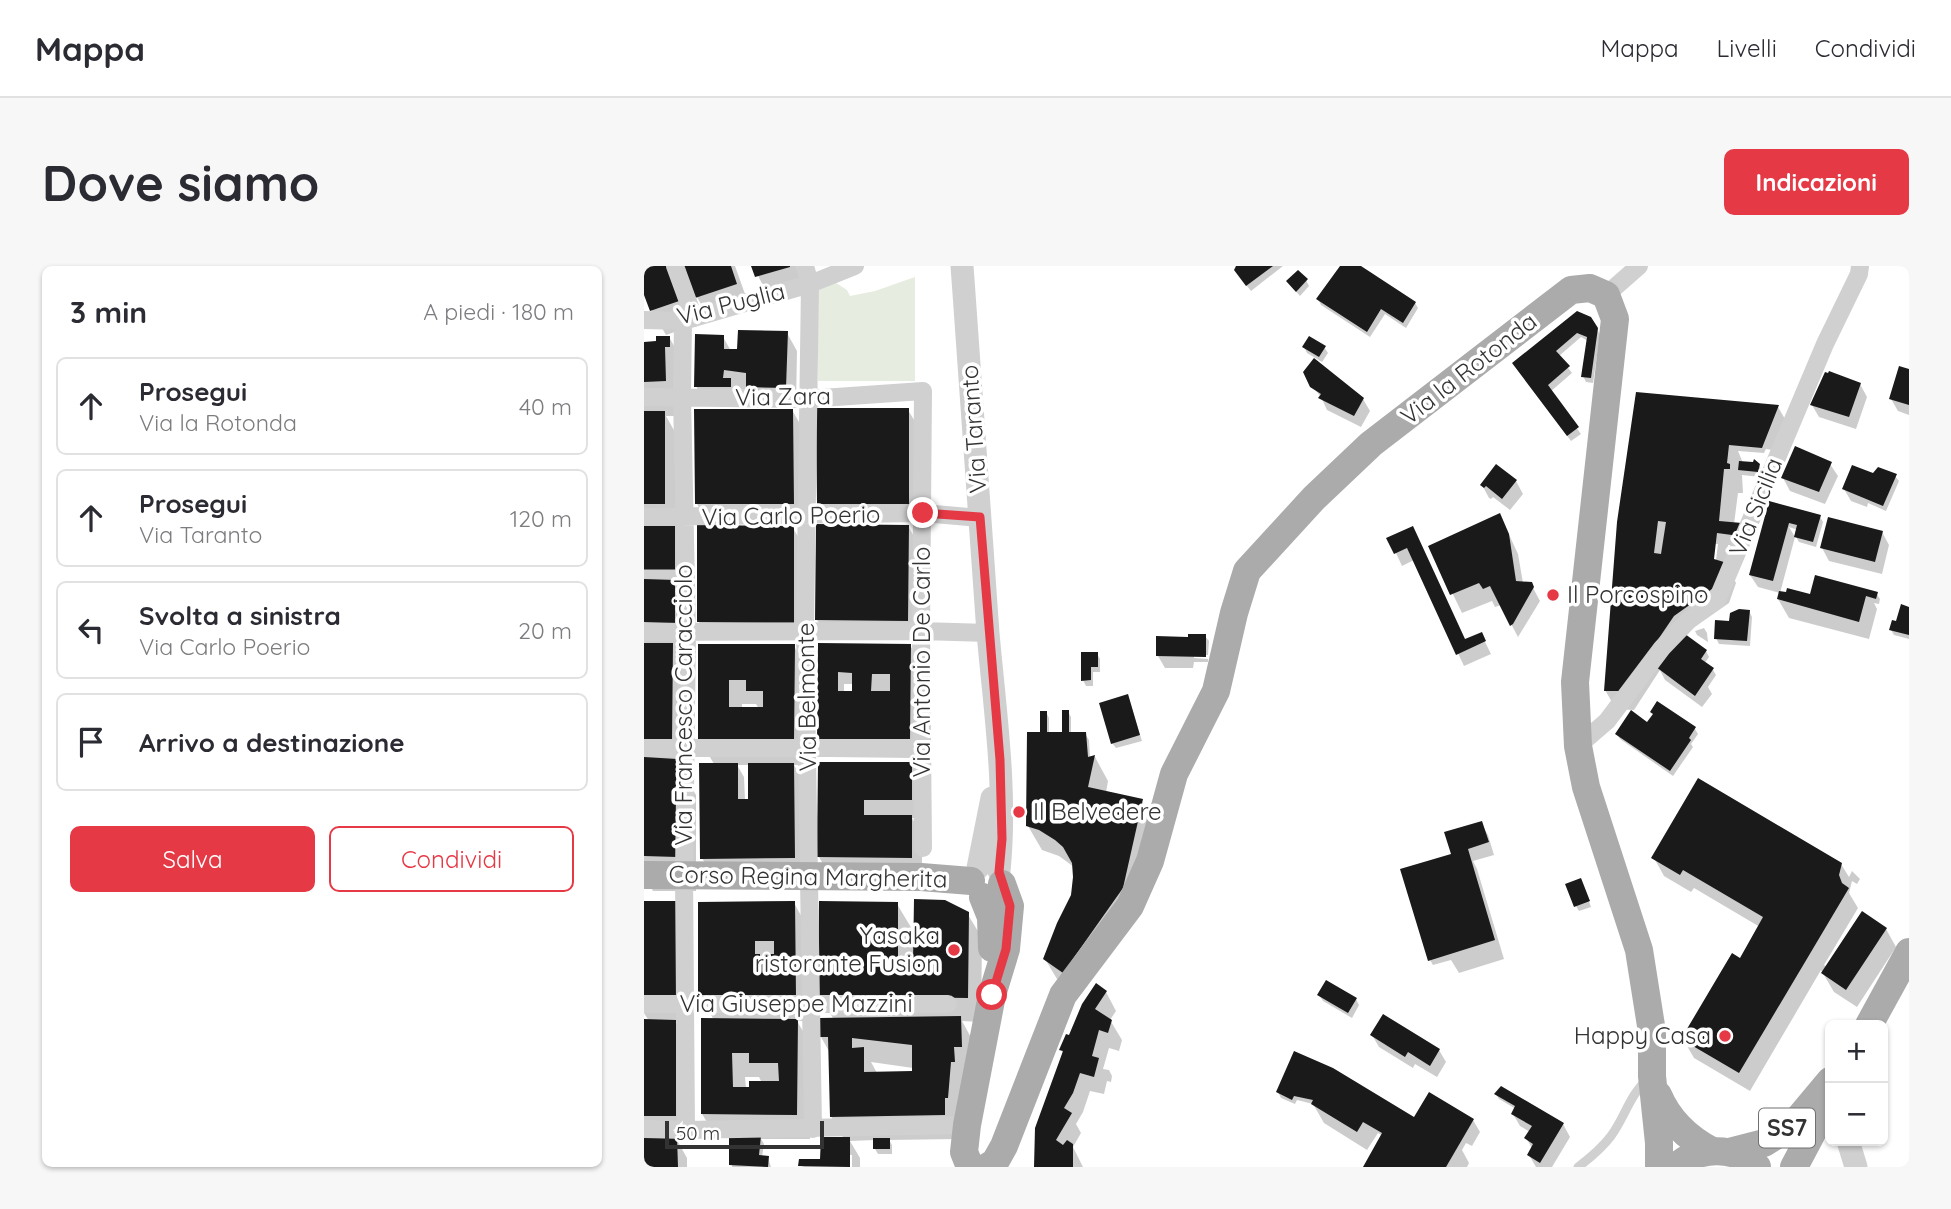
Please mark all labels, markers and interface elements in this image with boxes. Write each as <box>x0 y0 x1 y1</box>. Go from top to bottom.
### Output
text: Mappa <box>35 28 145 69</box>
text: Mappa <box>1601 33 1679 63</box>
text: Livelli <box>1717 33 1777 63</box>
text: Condividi <box>1815 33 1916 63</box>
button: Indicazioni <box>1724 149 1909 215</box>
text: Dove siamo <box>42 152 319 213</box>
street label: Via Puglia <box>674 275 788 331</box>
text: 3 min <box>70 293 147 331</box>
text: A piedi · 180 m <box>423 297 574 326</box>
street label: Via la Rotonda <box>1394 306 1543 431</box>
street label: Via Taranto <box>954 364 992 494</box>
text: Prosegui <box>139 375 247 408</box>
street label: Via Zara <box>735 380 831 412</box>
icon: ahead <box>72 387 110 425</box>
text: 40 m <box>519 392 572 421</box>
text: Via la Rotonda <box>139 408 297 437</box>
street label: Via Sicilia <box>1722 453 1788 560</box>
text: Prosegui <box>139 487 247 520</box>
route end <box>907 497 938 528</box>
street label: Via Carlo Poerio <box>701 498 881 532</box>
icon: ahead <box>72 499 110 537</box>
text: 120 m <box>510 504 572 533</box>
text: Via Taranto <box>139 520 262 549</box>
street label: Via Antonio De Carlo <box>906 547 936 777</box>
street label: Via Francesco Caracciolo <box>668 564 698 846</box>
place label: Il Porcospino <box>1567 579 1709 609</box>
marker: Il Porcospino <box>1545 587 1561 603</box>
text: Svolta a sinistra <box>139 599 341 632</box>
icon: left <box>72 611 110 649</box>
text: 20 m <box>518 616 572 645</box>
street label: Via Belmonte <box>790 622 822 772</box>
text: Via Carlo Poerio <box>139 632 311 661</box>
icon: arrive <box>72 723 110 761</box>
text: Arrivo a destinazione <box>139 726 405 759</box>
place label: Il Belvedere <box>1033 796 1162 826</box>
marker: Il Belvedere <box>1011 804 1027 820</box>
button: Salva <box>70 826 315 892</box>
button: Condividi <box>329 826 574 892</box>
street label: Corso Regina Margherita <box>668 859 948 893</box>
place label: Yasaka ristorante Fusion <box>755 920 940 978</box>
marker: Yasaka ristorante Fusion <box>946 942 962 958</box>
route start <box>976 979 1007 1010</box>
street label: Via Giuseppe Mazzini <box>679 988 913 1018</box>
place label: Happy Casa <box>1574 1020 1711 1050</box>
map controls <box>1825 1020 1888 1146</box>
button: + <box>1825 1020 1888 1083</box>
marker: Happy Casa <box>1717 1028 1733 1044</box>
button: − <box>1825 1083 1888 1146</box>
road number: SS7 <box>1759 1108 1815 1148</box>
scale bar <box>665 1118 824 1150</box>
text: 50 m <box>676 1121 720 1145</box>

